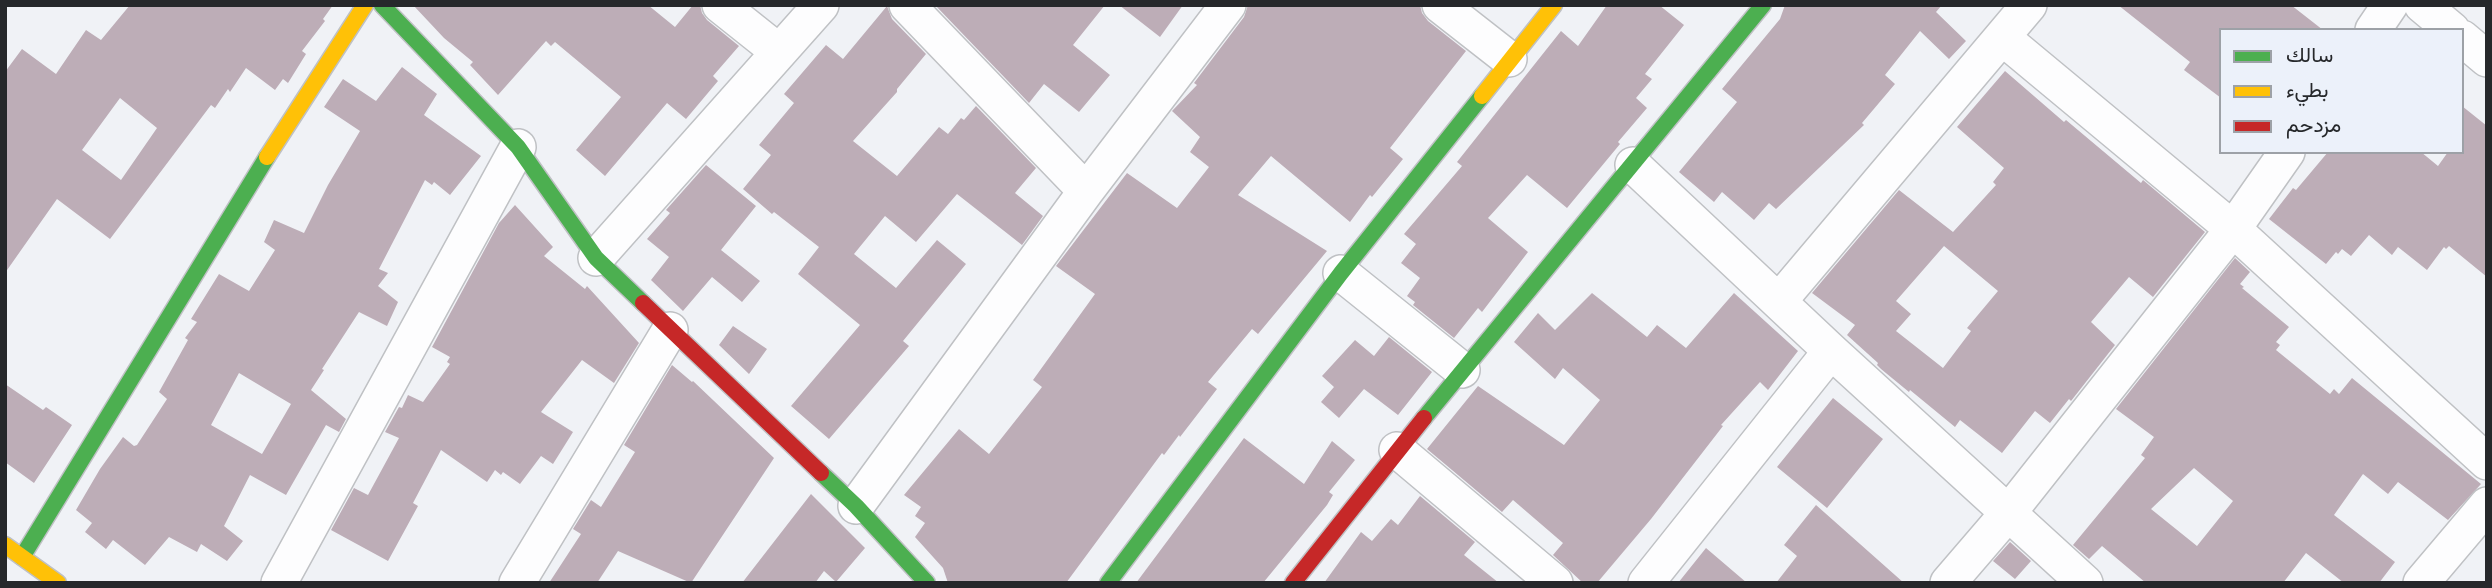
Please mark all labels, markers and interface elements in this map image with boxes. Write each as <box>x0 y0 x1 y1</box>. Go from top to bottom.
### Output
legend <box>2219 28 2464 154</box>
text: سالك <box>2286 42 2333 67</box>
text: بطيء <box>2286 77 2329 102</box>
text: مزدحم <box>2286 112 2341 137</box>

